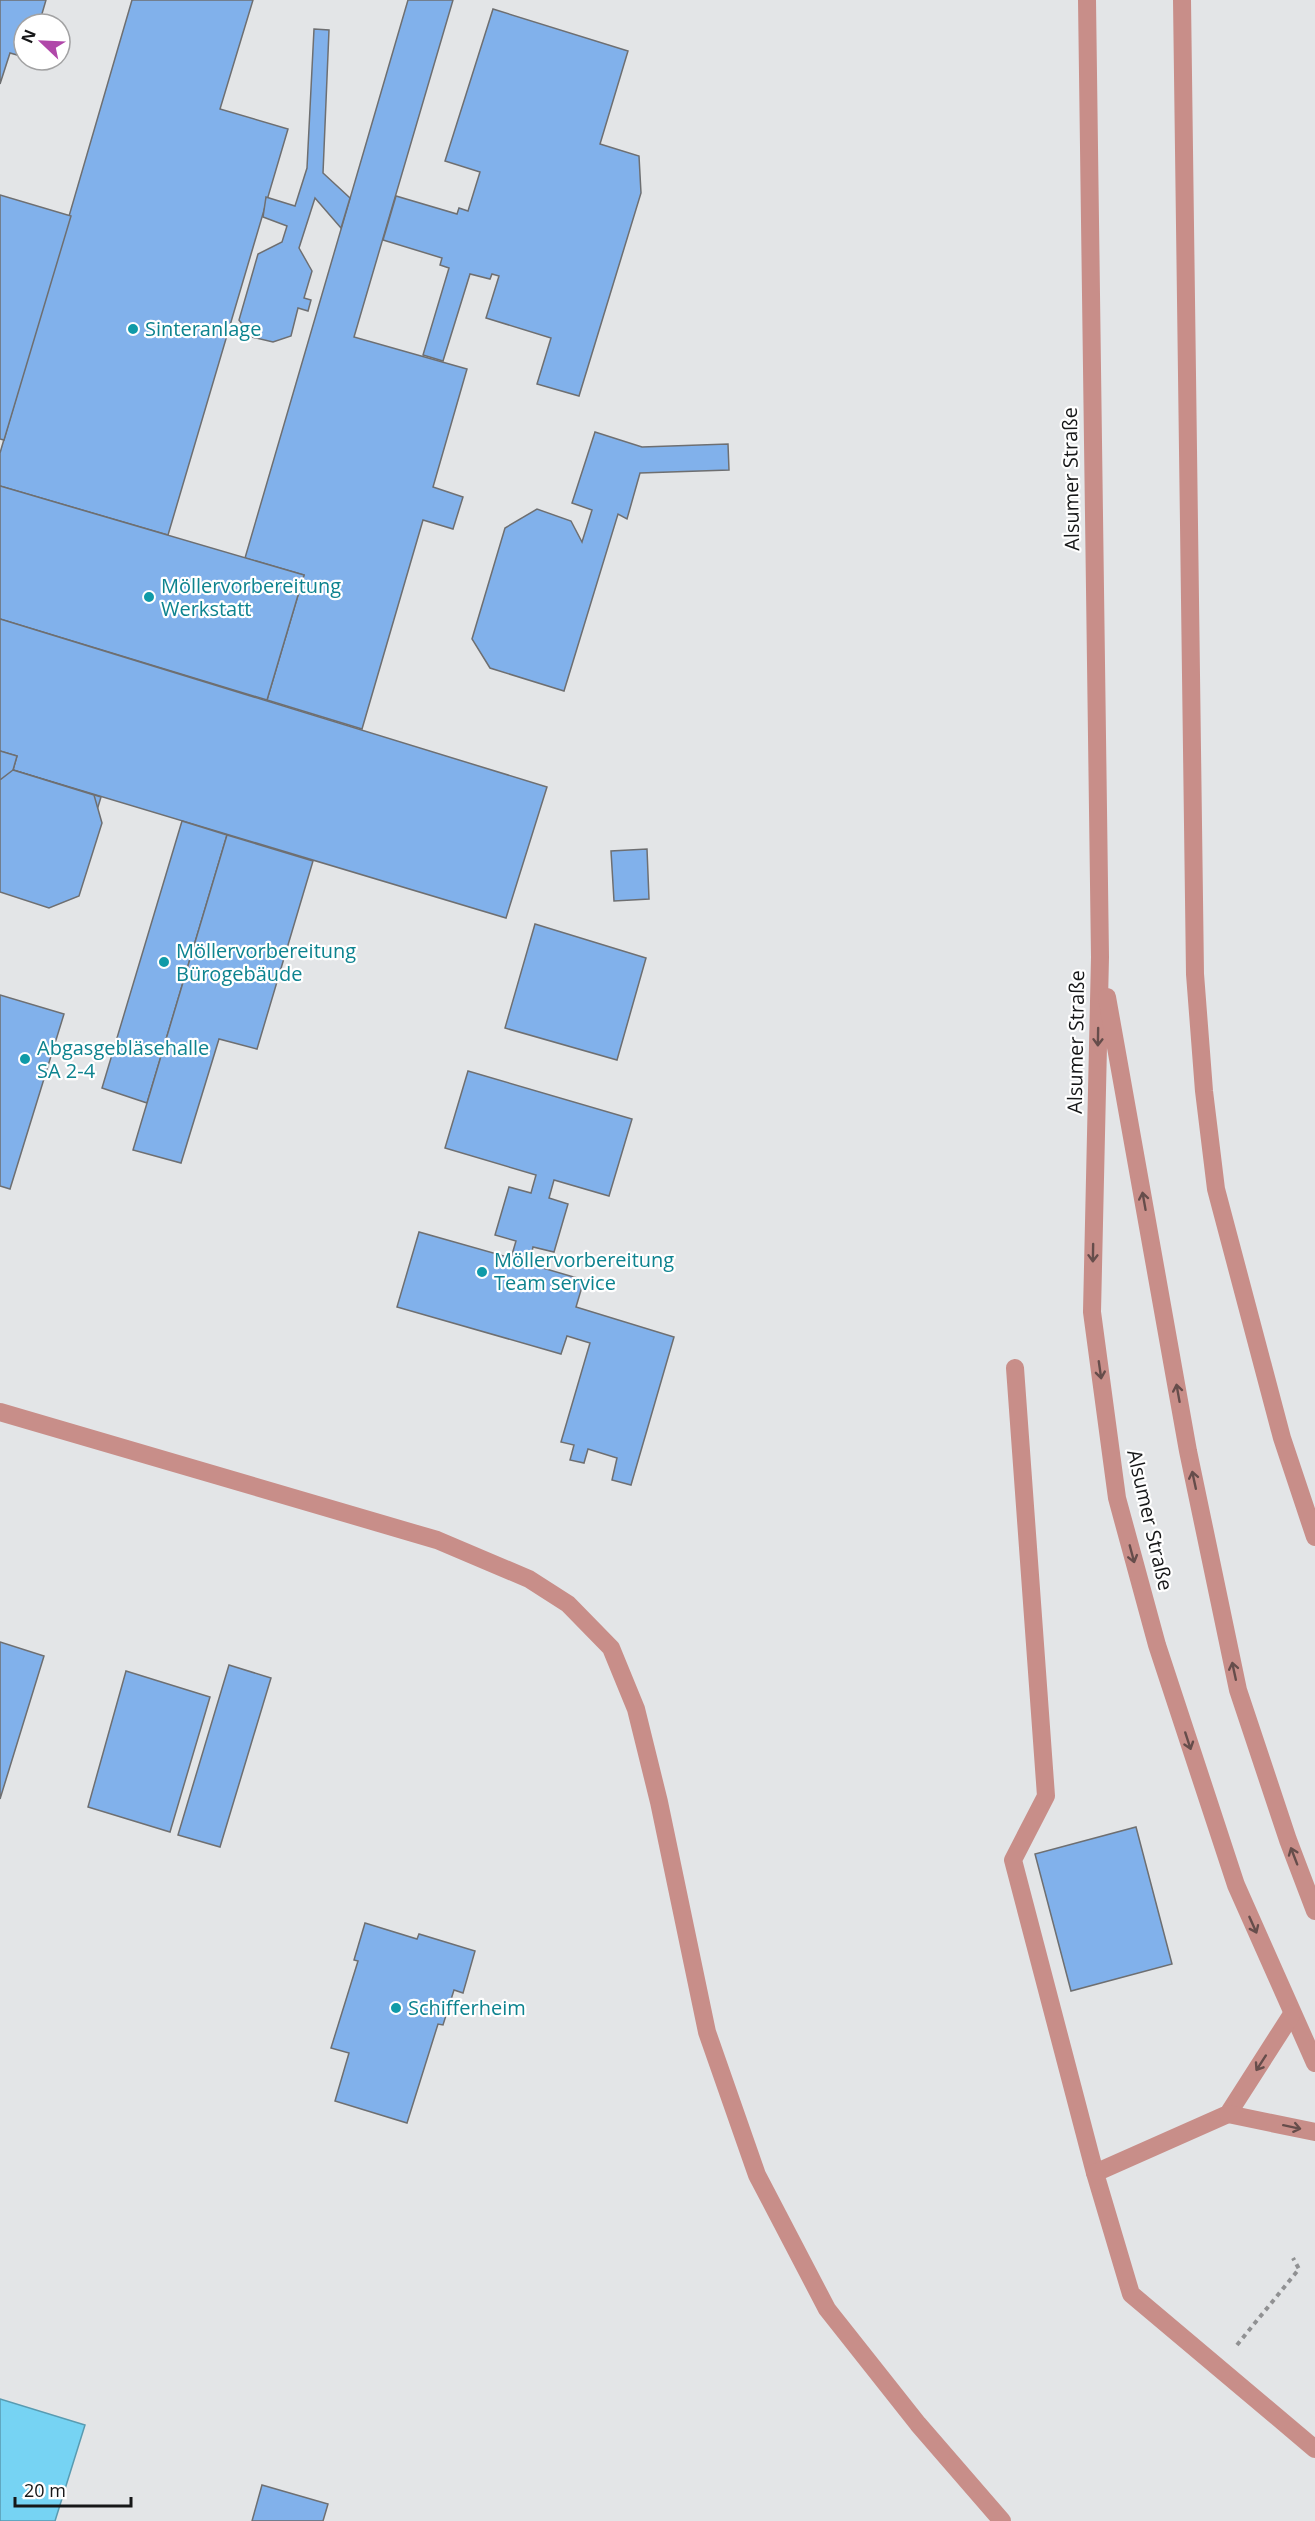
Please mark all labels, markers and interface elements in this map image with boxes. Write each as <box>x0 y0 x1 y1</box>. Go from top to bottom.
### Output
north arrow <box>12 12 72 72</box>
text: N <box>16 26 41 46</box>
place label: Sinteranlage <box>145 315 261 342</box>
marker: Sinteranlage <box>126 322 140 336</box>
street label: Alsumer Straße <box>1056 407 1085 551</box>
place label: Möllervorbereitung Werkstatt <box>161 572 341 622</box>
marker: Möllervorbereitung Werkstatt <box>142 590 156 604</box>
place label: Möllervorbereitung Bürogebäude <box>176 937 356 987</box>
marker: Möllervorbereitung Bürogebäude <box>157 955 171 969</box>
street label: Alsumer Straße <box>1061 970 1090 1114</box>
one-way arrow <box>1092 1026 1104 1046</box>
place label: Abgasgebläsehalle SA 2-4 <box>37 1034 209 1084</box>
marker: Abgasgebläsehalle SA 2-4 <box>18 1052 32 1066</box>
one-way arrow <box>1138 1192 1149 1211</box>
one-way arrow <box>1087 1242 1099 1262</box>
place label: Möllervorbereitung Team service <box>494 1246 674 1296</box>
marker: Möllervorbereitung Team service <box>475 1265 489 1279</box>
one-way arrow <box>1094 1360 1105 1380</box>
one-way arrow <box>1172 1384 1183 1403</box>
street label: Alsumer Straße <box>1121 1447 1180 1593</box>
one-way arrow <box>1188 1471 1199 1490</box>
one-way arrow <box>1127 1544 1139 1563</box>
one-way arrow <box>1228 1662 1239 1681</box>
one-way arrow <box>1183 1731 1194 1750</box>
one-way arrow <box>1288 1847 1299 1866</box>
one-way arrow <box>1248 1915 1259 1933</box>
place label: Schifferheim <box>408 1994 526 2021</box>
marker: Schifferheim <box>389 2001 403 2015</box>
one-way arrow <box>1254 2054 1266 2071</box>
one-way arrow <box>1282 2122 1301 2133</box>
scale bar <box>15 2470 130 2508</box>
text: 20 m <box>24 2478 66 2502</box>

